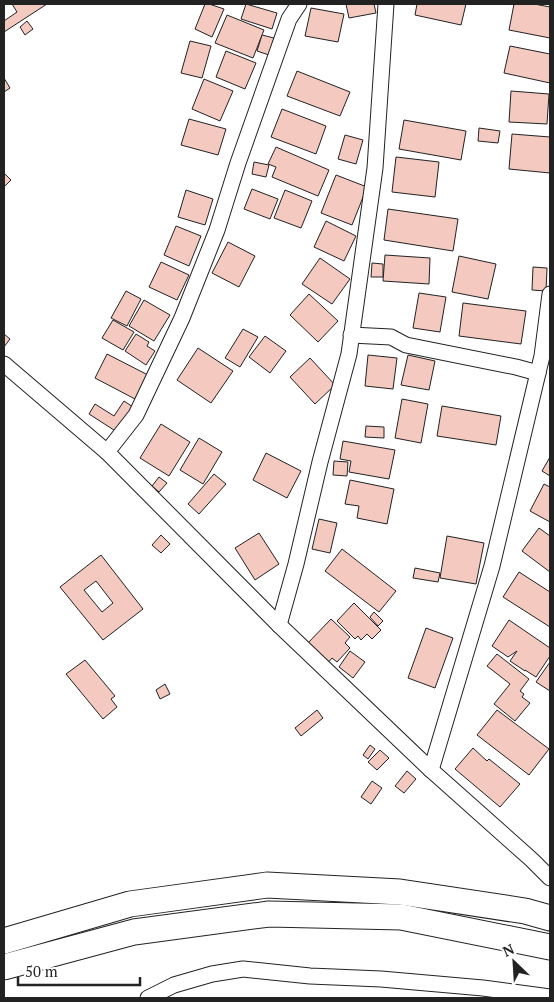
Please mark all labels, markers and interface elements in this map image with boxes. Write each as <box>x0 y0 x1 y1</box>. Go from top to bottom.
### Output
north arrow <box>489 937 539 987</box>
text: N <box>499 939 517 961</box>
scale bar <box>18 954 140 986</box>
text: 50 m <box>25 961 58 981</box>

